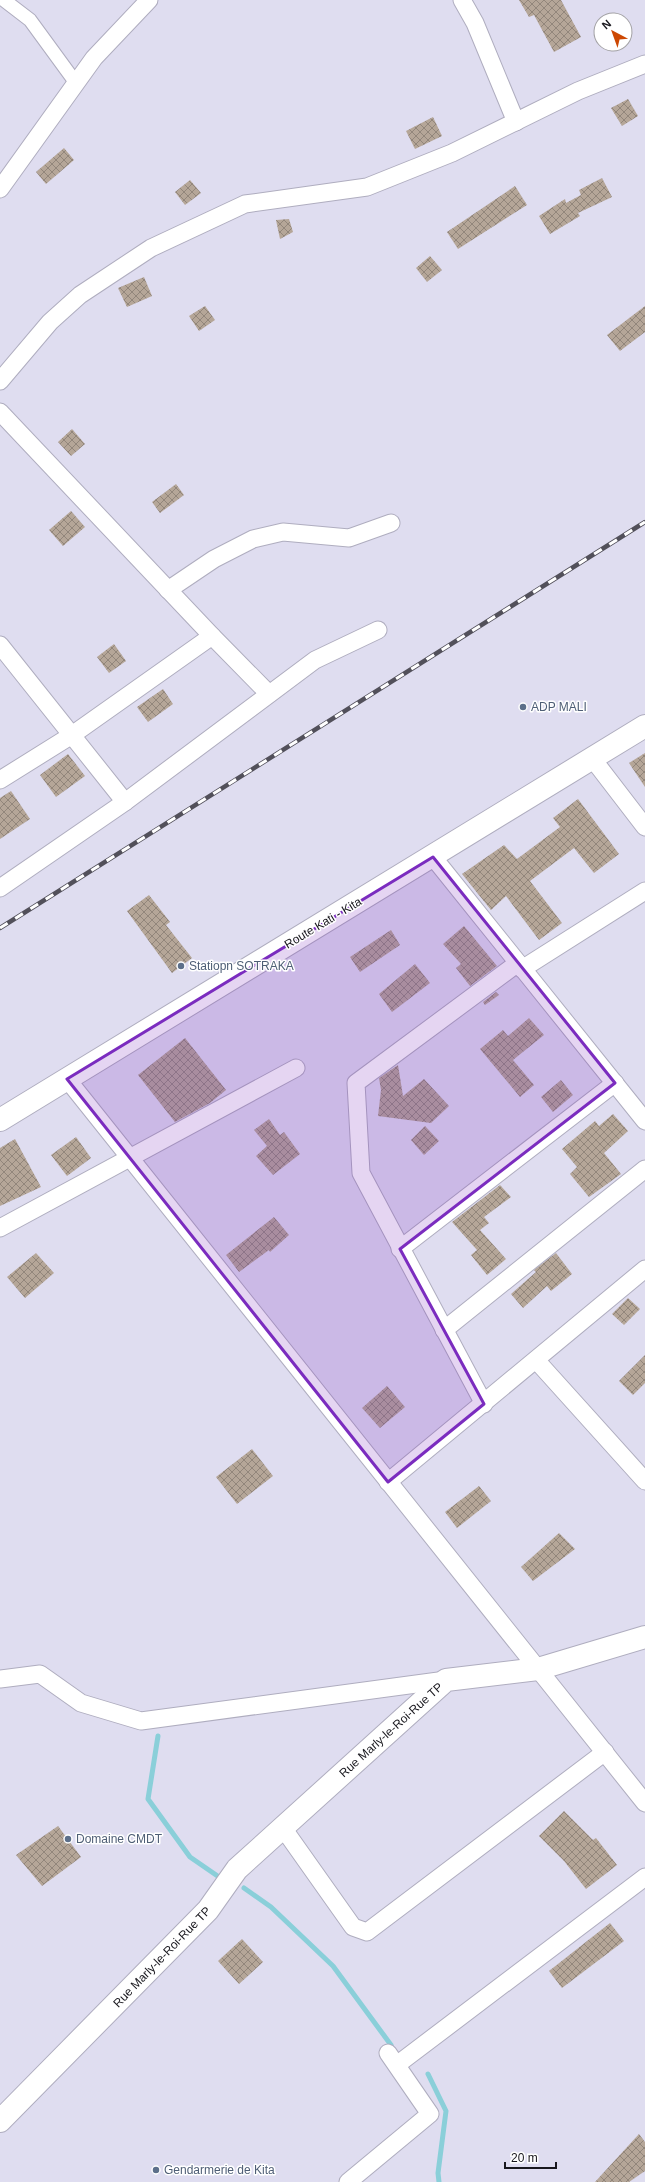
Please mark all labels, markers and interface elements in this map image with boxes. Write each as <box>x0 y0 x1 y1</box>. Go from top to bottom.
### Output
north arrow <box>593 12 633 52</box>
text: N <box>600 17 613 32</box>
place label: ADP MALI <box>531 700 587 714</box>
marker: ADP MALI <box>518 702 528 712</box>
street label: Route Kati - Kita <box>282 894 364 952</box>
place label: Statiopn SOTRAKA <box>189 959 294 973</box>
marker: Statiopn SOTRAKA <box>176 961 186 971</box>
street label: Rue Marly-le-Roi-Rue TP <box>336 1680 446 1780</box>
place label: Domaine CMDT <box>76 1832 163 1846</box>
marker: Domaine CMDT <box>63 1834 73 1844</box>
street label: Rue Marly-le-Roi-Rue TP <box>110 1904 214 2010</box>
scale bar <box>505 2144 556 2170</box>
text: 20 m <box>511 2151 538 2165</box>
place label: Gendarmerie de Kita <box>164 2163 275 2177</box>
marker: Gendarmerie de Kita <box>151 2165 161 2175</box>

